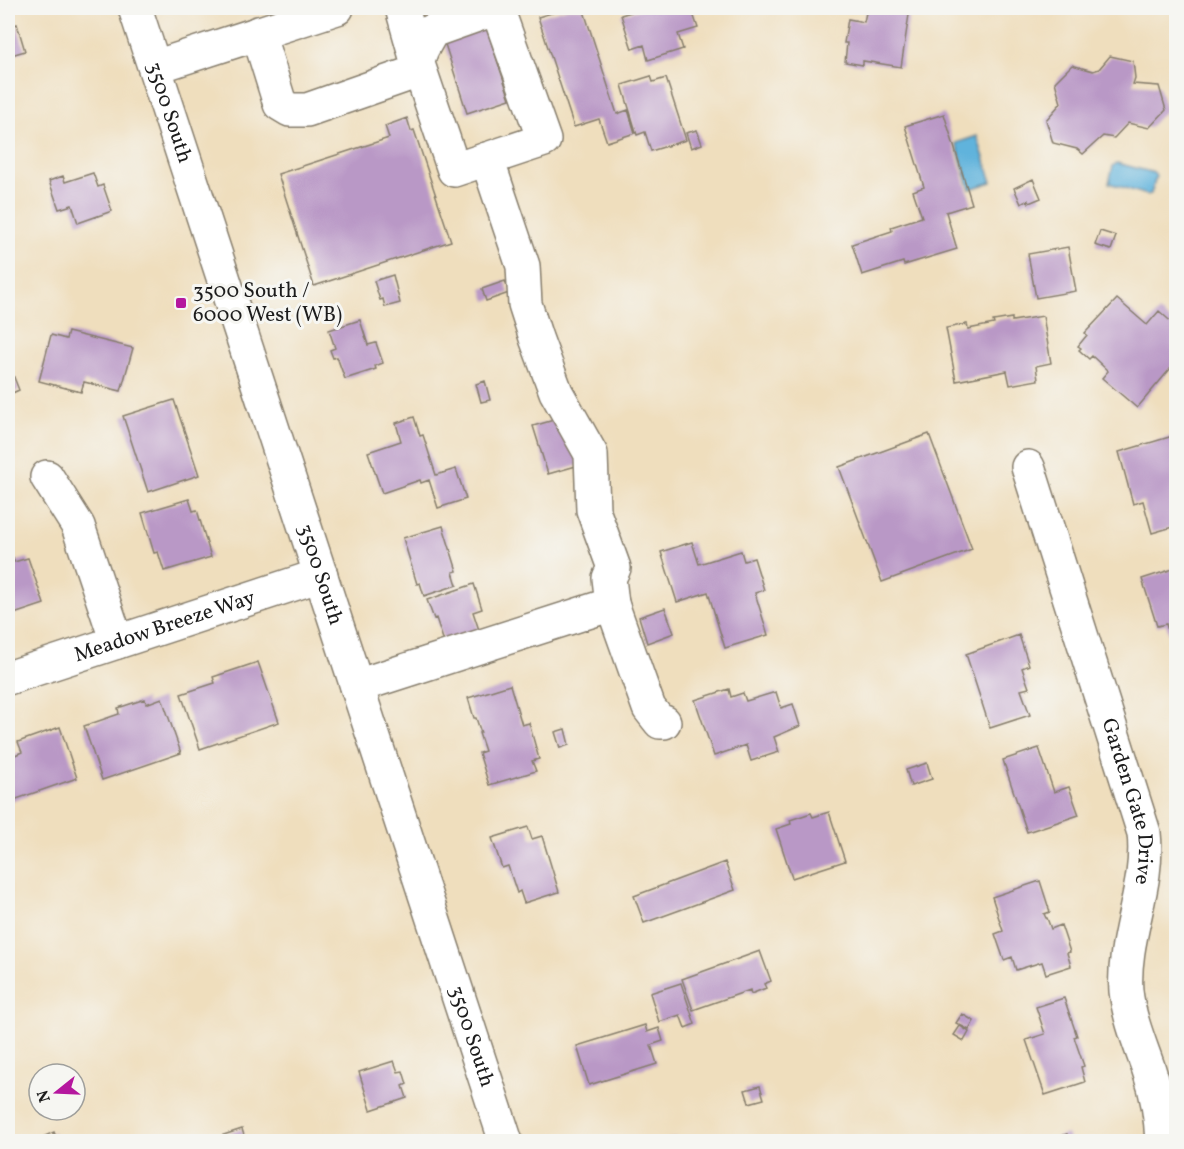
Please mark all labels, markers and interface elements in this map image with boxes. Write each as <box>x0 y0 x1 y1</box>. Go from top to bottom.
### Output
street label: 3500 South <box>139 58 199 167</box>
place label: 3500 South / 6000 West (WB) <box>193 277 342 330</box>
marker: 3500 South / 6000 West (WB) <box>174 296 188 310</box>
street label: 3500 South <box>290 520 350 629</box>
street label: Meadow Breeze Way <box>70 583 260 670</box>
street label: Garden Gate Drive <box>1094 715 1160 887</box>
street label: 3500 South <box>441 982 502 1091</box>
north arrow <box>27 1062 87 1122</box>
text: N <box>32 1087 57 1105</box>

